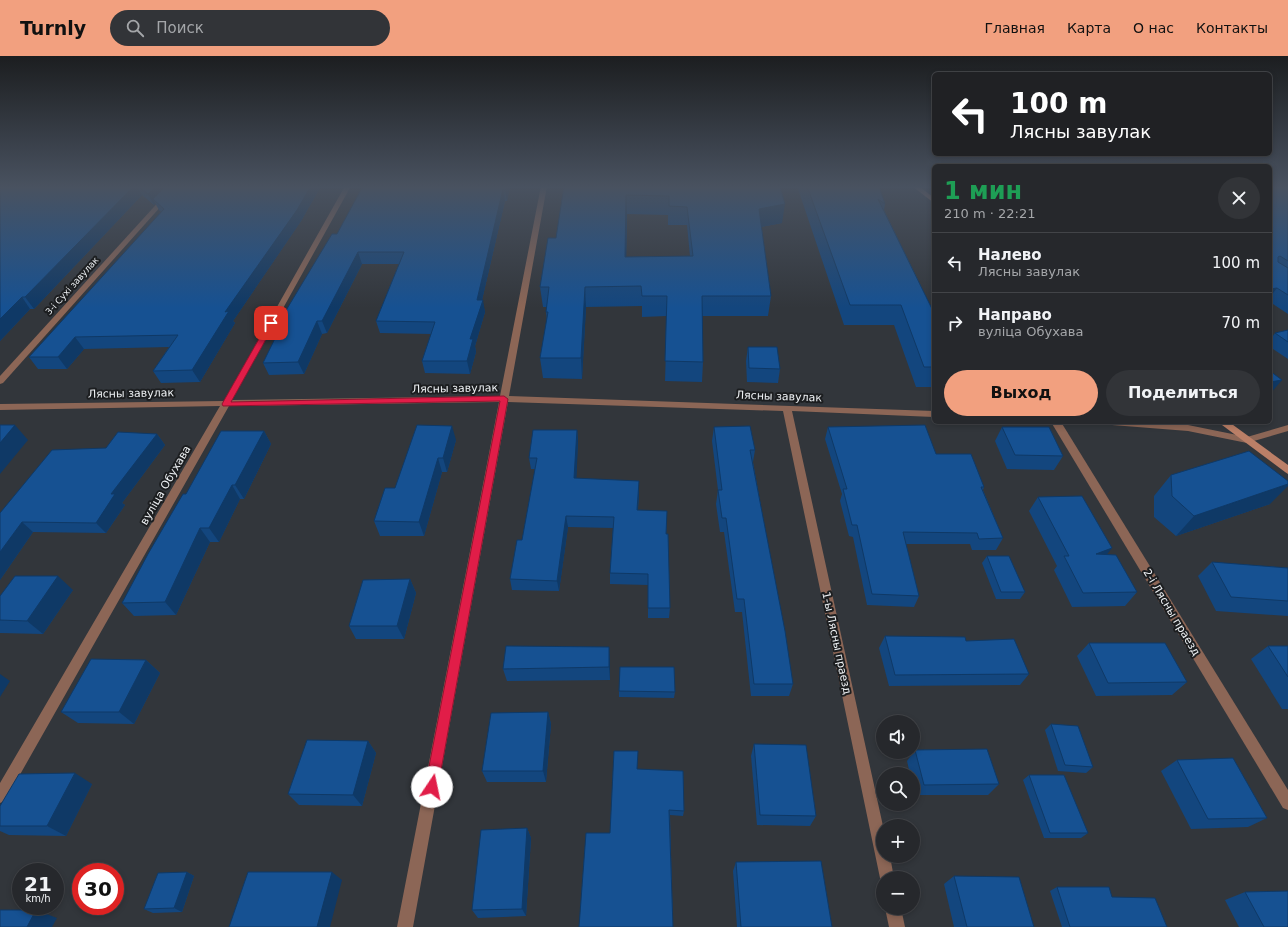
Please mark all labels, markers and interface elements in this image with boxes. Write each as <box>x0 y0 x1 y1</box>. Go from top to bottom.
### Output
search box <box>110 10 390 46</box>
text: Turnly <box>20 17 86 39</box>
icon: search <box>124 17 146 39</box>
text: Поиск <box>156 19 204 37</box>
text: Главная <box>984 20 1045 36</box>
text: Карта <box>1067 20 1111 36</box>
text: О нас <box>1133 20 1174 36</box>
text: Контакты <box>1196 20 1268 36</box>
text: 100 m <box>1010 87 1107 120</box>
icon: left <box>944 88 996 140</box>
text: Лясны завулак <box>1010 121 1151 142</box>
text: 1 мин <box>944 177 1022 205</box>
button: close <box>1218 177 1260 219</box>
text: 210 m · 22:21 <box>944 206 1035 221</box>
text: Налево <box>978 246 1042 264</box>
icon: left <box>944 252 966 274</box>
text: 100 m <box>1212 254 1260 272</box>
street label: 3-і Сухі завулак <box>43 255 101 317</box>
text: Лясны завулак <box>978 264 1080 279</box>
pin <box>254 306 288 340</box>
text: Направо <box>978 306 1052 324</box>
icon: arrive <box>260 312 282 334</box>
icon: right <box>944 312 966 334</box>
text: 70 m <box>1222 314 1260 332</box>
text: вуліца Обухава <box>978 324 1083 339</box>
button: Выход <box>944 370 1098 416</box>
button: Поделиться <box>1106 370 1260 416</box>
street label: Лясны завулак <box>412 381 499 396</box>
street label: Лясны завулак <box>88 386 175 401</box>
street label: Лясны завулак <box>736 388 823 405</box>
street label: вуліца Обухава <box>137 443 193 527</box>
street label: 2-і Лясны праезд <box>1141 566 1203 658</box>
street label: 1-ы Лясны праезд <box>819 591 854 696</box>
map controls <box>876 715 920 915</box>
button: sound <box>876 715 920 759</box>
position arrow <box>411 766 453 808</box>
button: search <box>876 767 920 811</box>
button: + <box>876 819 920 863</box>
speed limit sign: 30 <box>72 863 124 915</box>
button: − <box>876 871 920 915</box>
text: 21 <box>24 872 52 896</box>
text: km/h <box>25 893 51 904</box>

